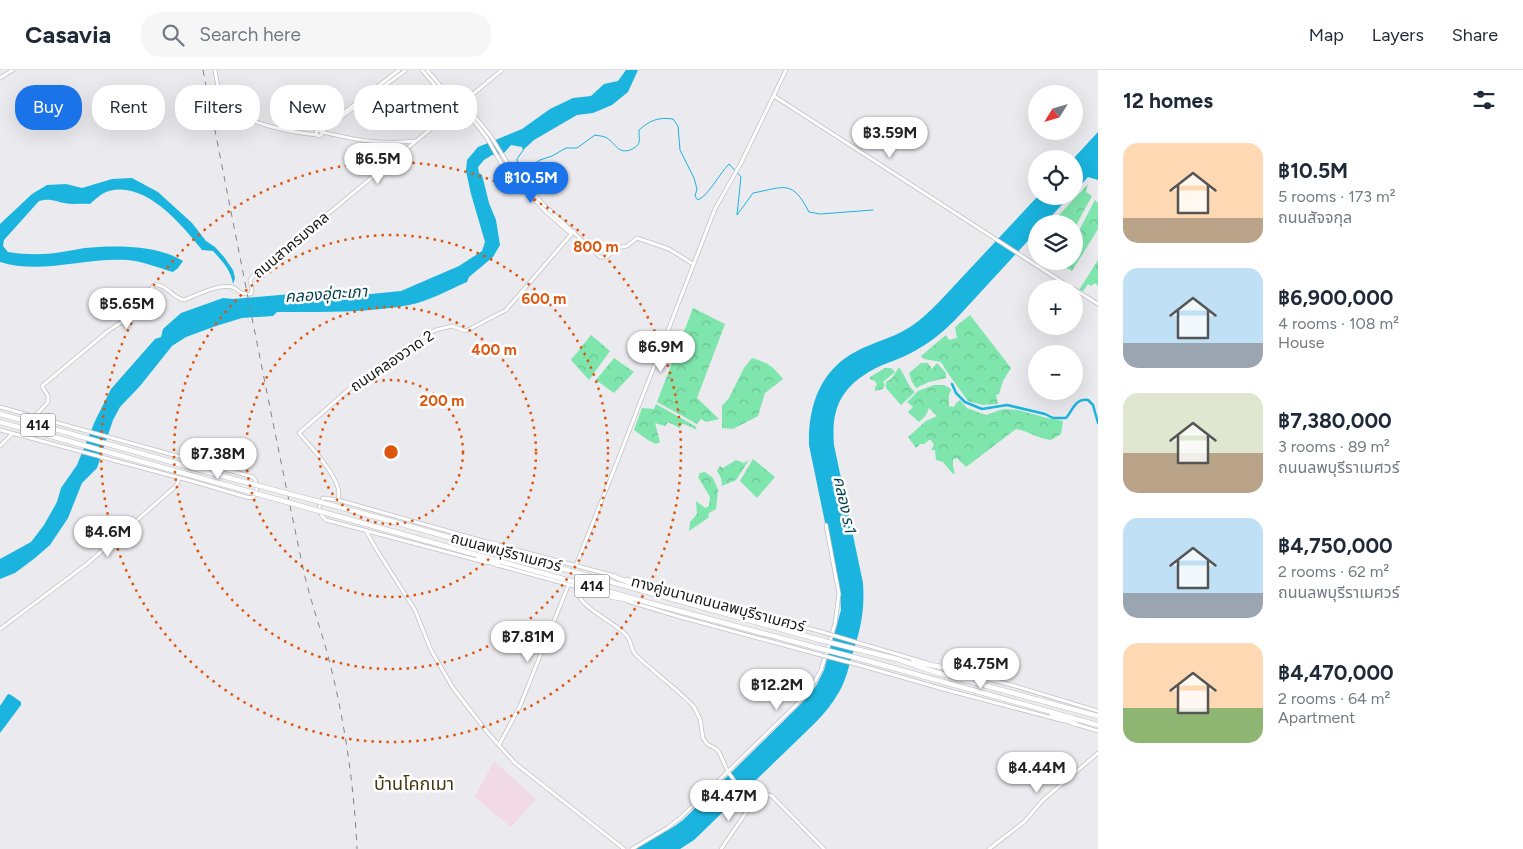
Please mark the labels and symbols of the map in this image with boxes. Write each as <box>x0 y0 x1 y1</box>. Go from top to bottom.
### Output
north arrow <box>1028 85 1082 140</box>
pin: ฿3.59M <box>849 116 931 159</box>
pin: ฿6.5M <box>343 142 413 185</box>
pin: ฿10.5M <box>490 162 572 204</box>
street label: ถนนสาครมงคล <box>249 208 333 282</box>
text: 800 m <box>573 238 619 256</box>
water label: คลองอุ่ตะเภา <box>284 282 369 307</box>
pin: ฿5.65M <box>86 288 168 330</box>
text: 600 m <box>522 290 566 308</box>
street label: ถนนคลองวาด 2 <box>347 327 437 395</box>
pin: ฿6.9M <box>626 330 696 373</box>
text: 400 m <box>471 341 517 359</box>
text: 200 m <box>420 392 464 410</box>
road number: 414 <box>20 414 56 436</box>
pin: ฿7.38M <box>177 438 259 480</box>
centre of rings <box>382 443 400 461</box>
water label: คลอง ร.1 <box>830 474 860 536</box>
pin: ฿4.6M <box>73 516 143 558</box>
street label: ถนนลพบุรีราเมศวร์ <box>449 529 564 576</box>
street label: ทางคู่ขนานถนนลพบุรีราเมศวร์ <box>629 572 808 636</box>
road number: 414 <box>574 574 610 598</box>
pin: ฿7.81M <box>487 620 569 663</box>
pin: ฿4.75M <box>940 648 1022 690</box>
pin: ฿12.2M <box>736 668 818 711</box>
pin: ฿4.44M <box>996 752 1078 794</box>
district label: บ้านโคกเมา <box>374 773 454 795</box>
pin: ฿4.47M <box>688 780 770 822</box>

